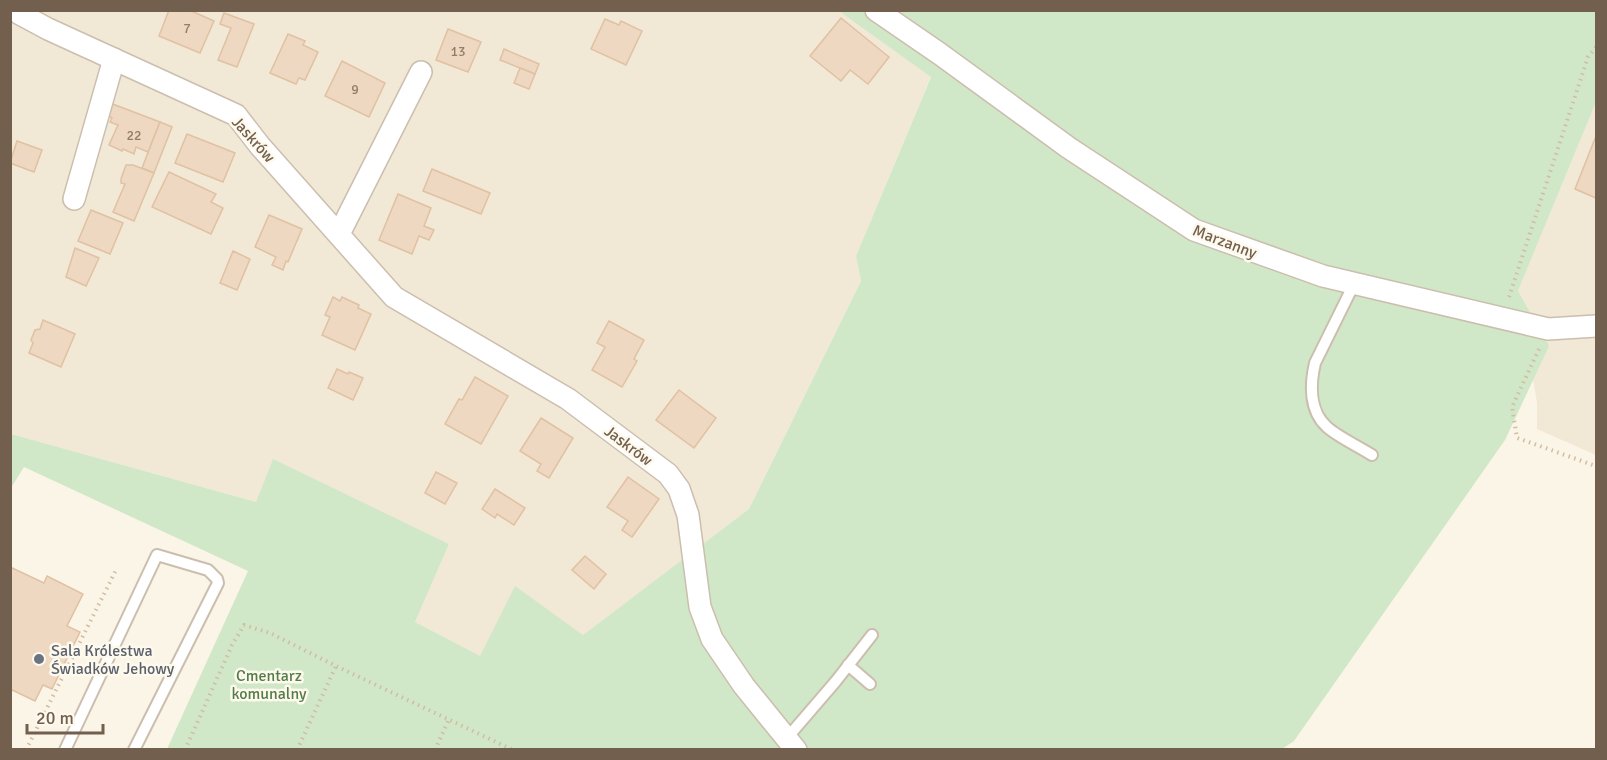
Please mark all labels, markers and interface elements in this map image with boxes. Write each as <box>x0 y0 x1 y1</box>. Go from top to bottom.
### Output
house number: 7 <box>183 20 191 37</box>
house number: 13 <box>450 43 466 60</box>
house number: 9 <box>351 81 359 98</box>
street label: Jaskrów <box>227 112 279 167</box>
house number: 22 <box>126 127 142 144</box>
street label: Marzanny <box>1190 221 1260 263</box>
street label: Jaskrów <box>600 421 657 471</box>
place label: Sala Królestwa Świadków Jehowy <box>51 641 175 679</box>
marker: Sala Królestwa Świadków Jehowy <box>32 652 46 666</box>
park label: Cmentarz komunalny <box>231 666 307 704</box>
scale bar <box>27 697 104 735</box>
text: 20 m <box>36 707 74 729</box>

